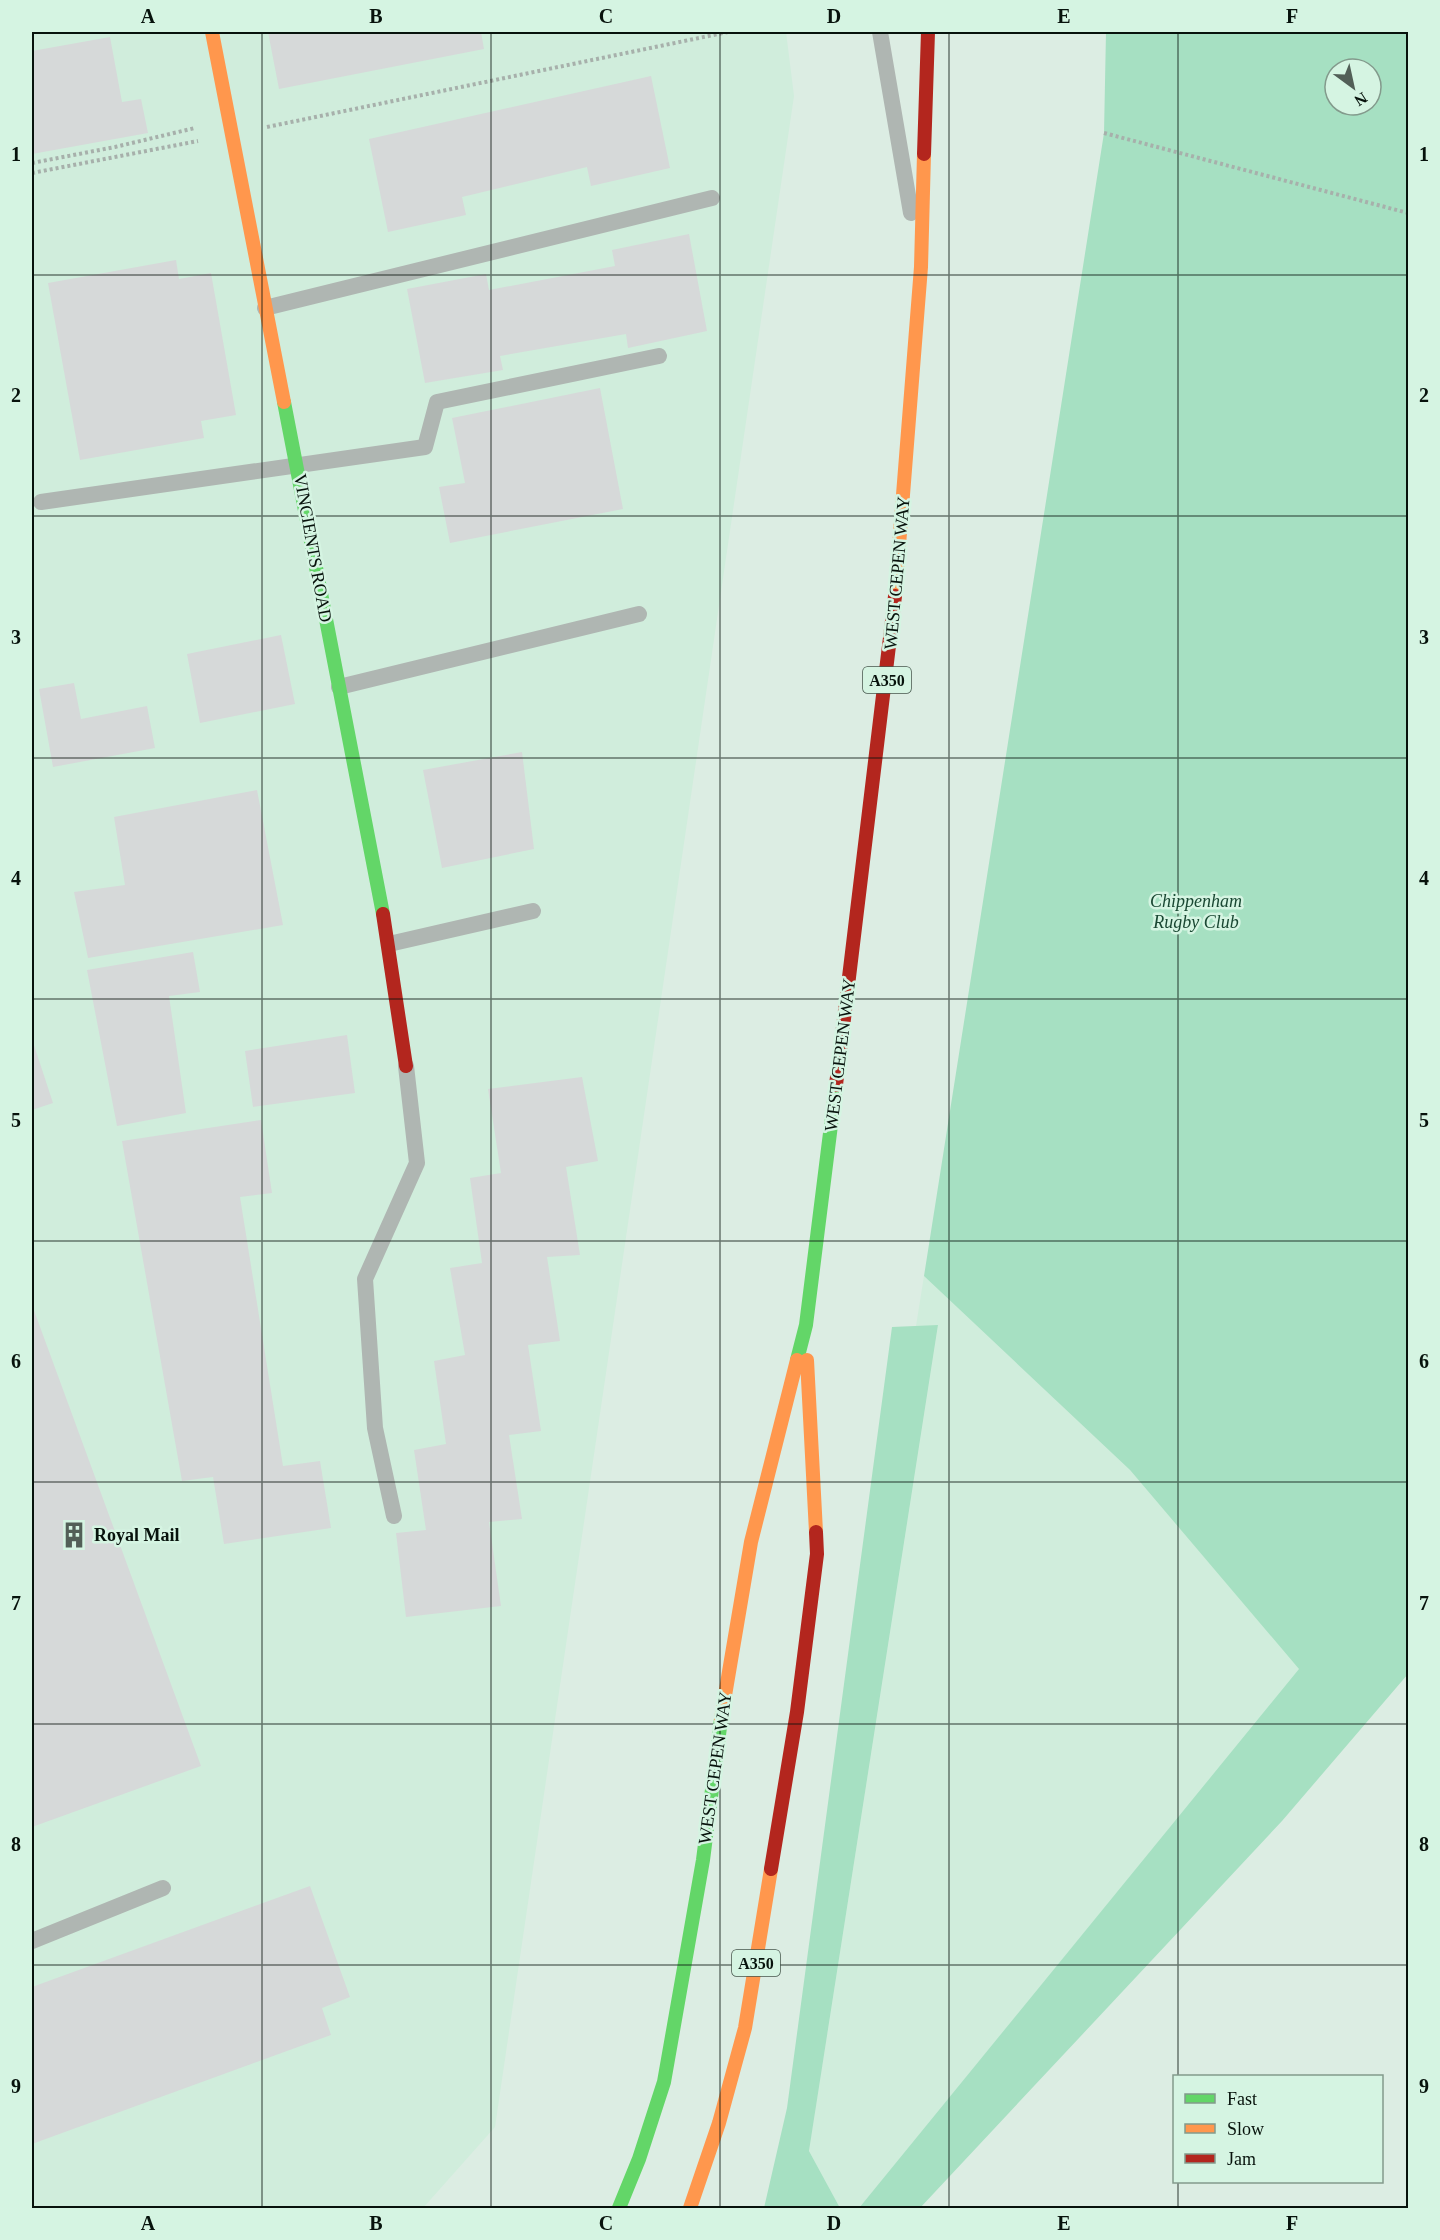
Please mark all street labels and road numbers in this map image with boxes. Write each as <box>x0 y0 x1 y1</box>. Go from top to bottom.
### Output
street label: VINCIENTS ROAD <box>290 472 336 624</box>
street label: WEST CEPEN WAY <box>880 496 914 650</box>
road number: A350 <box>863 667 911 693</box>
street label: WEST CEPEN WAY <box>821 978 859 1132</box>
street label: WEST CEPEN WAY <box>694 1691 736 1845</box>
road number: A350 <box>732 1950 780 1976</box>

